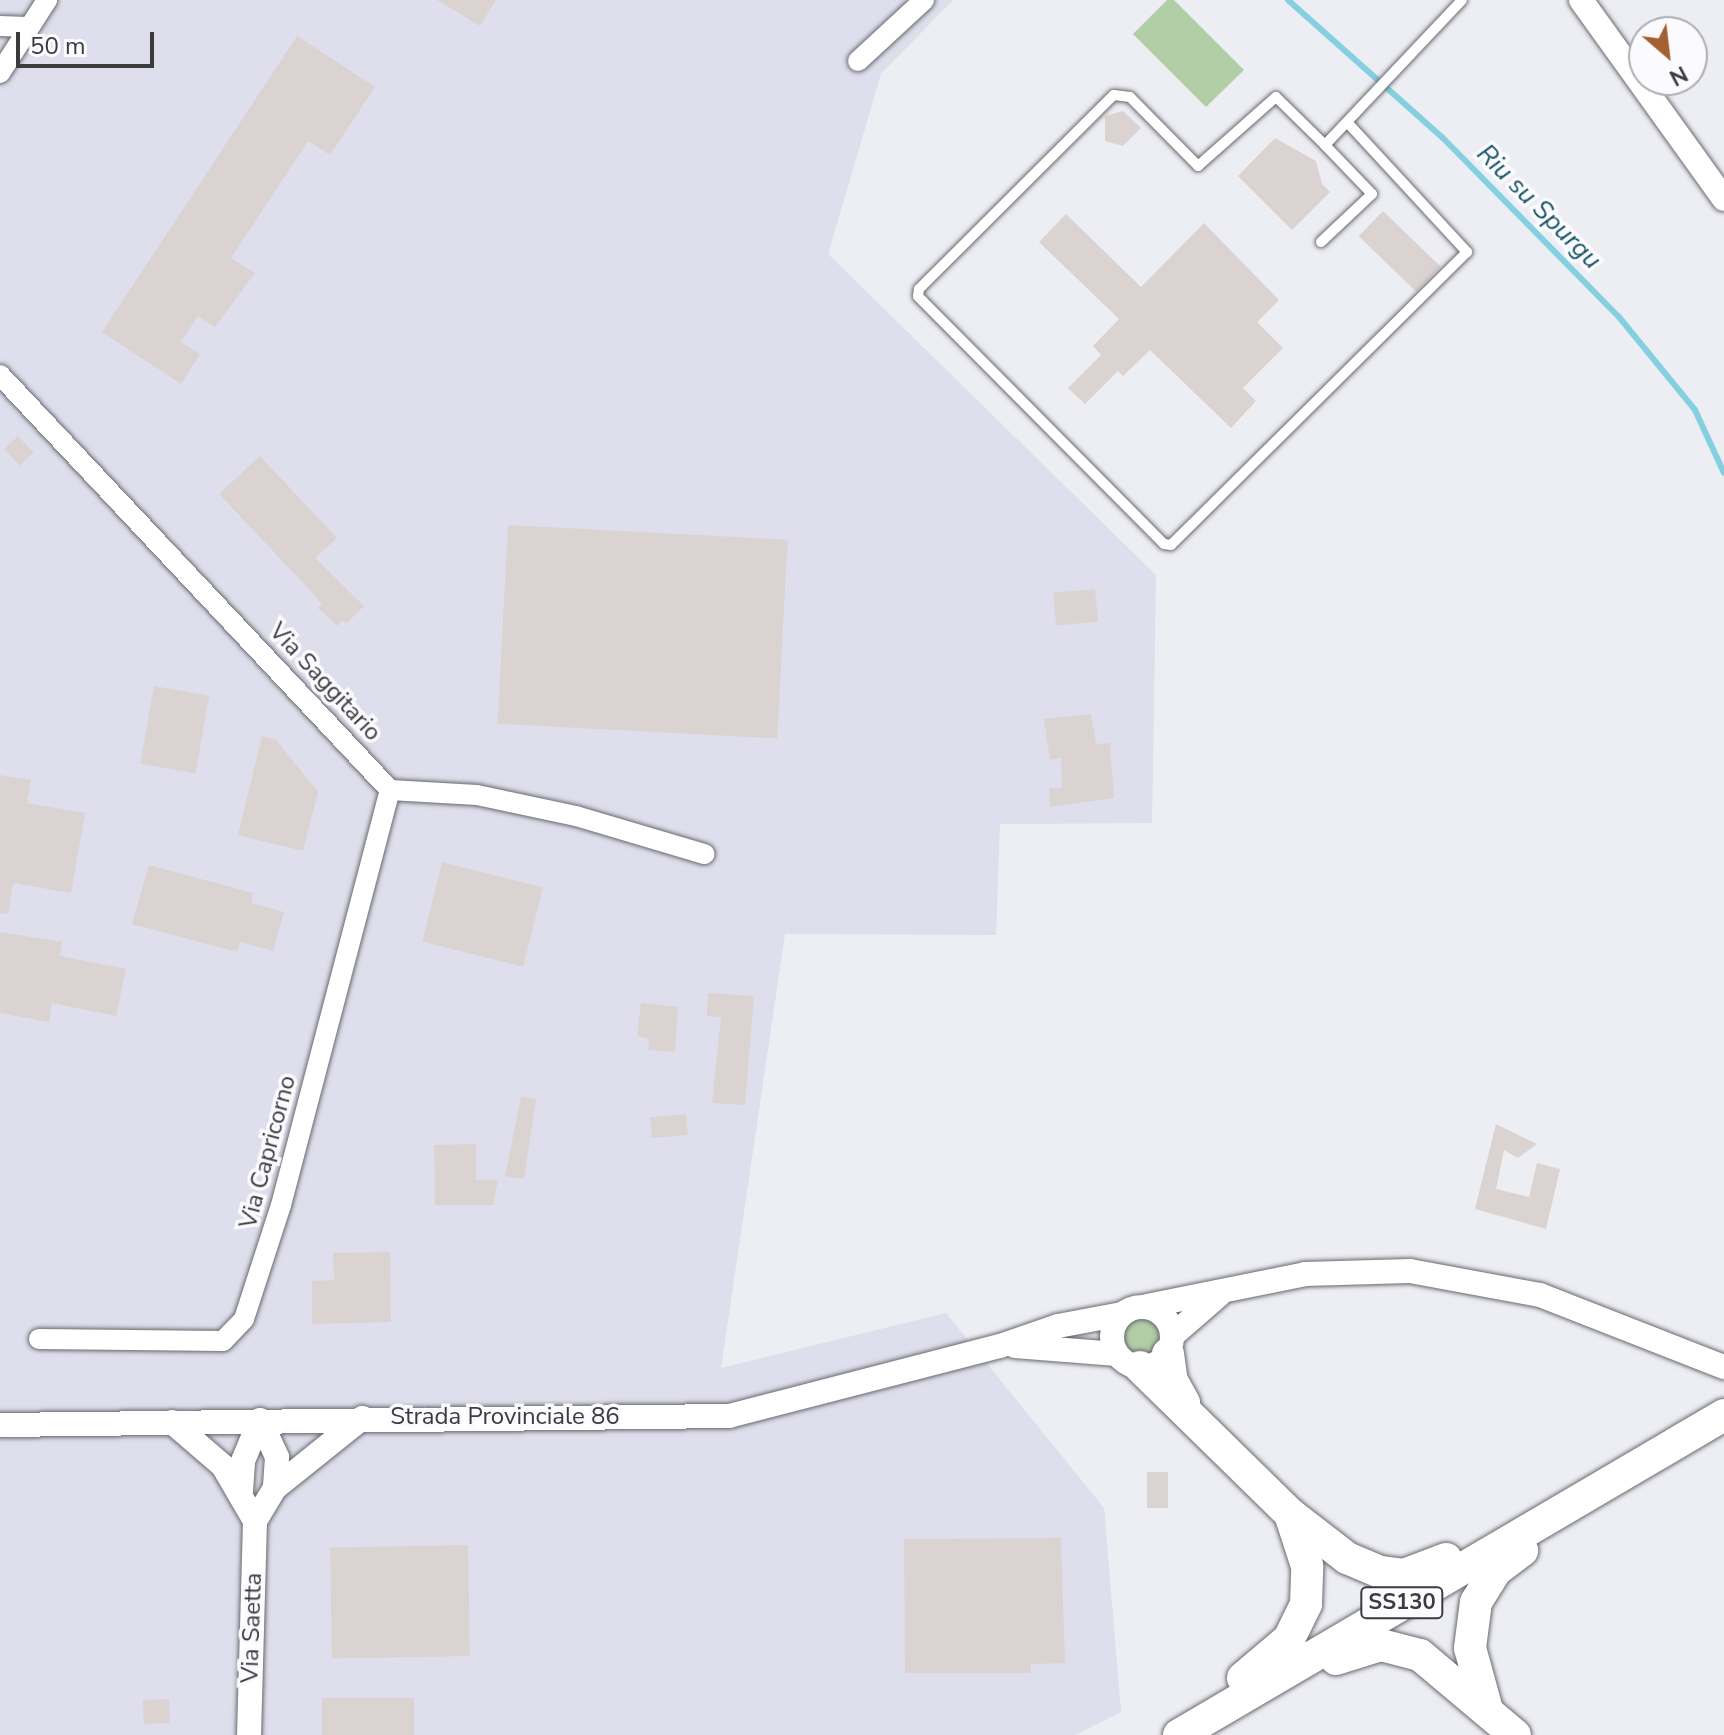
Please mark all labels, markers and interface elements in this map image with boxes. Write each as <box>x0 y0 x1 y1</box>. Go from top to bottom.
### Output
scale bar <box>20 16 158 66</box>
north arrow <box>1628 16 1708 96</box>
text: 50 m <box>30 30 86 62</box>
text: N <box>1664 58 1693 93</box>
water label: Riu su Spurgu <box>1470 138 1608 276</box>
street label: Via Saggitario <box>263 617 387 747</box>
street label: Via Capricorno <box>234 1072 302 1232</box>
street label: Strada Provinciale 86 <box>390 1403 620 1431</box>
street label: Via Saetta <box>236 1572 268 1684</box>
road number: SS130 <box>1360 1585 1444 1621</box>

